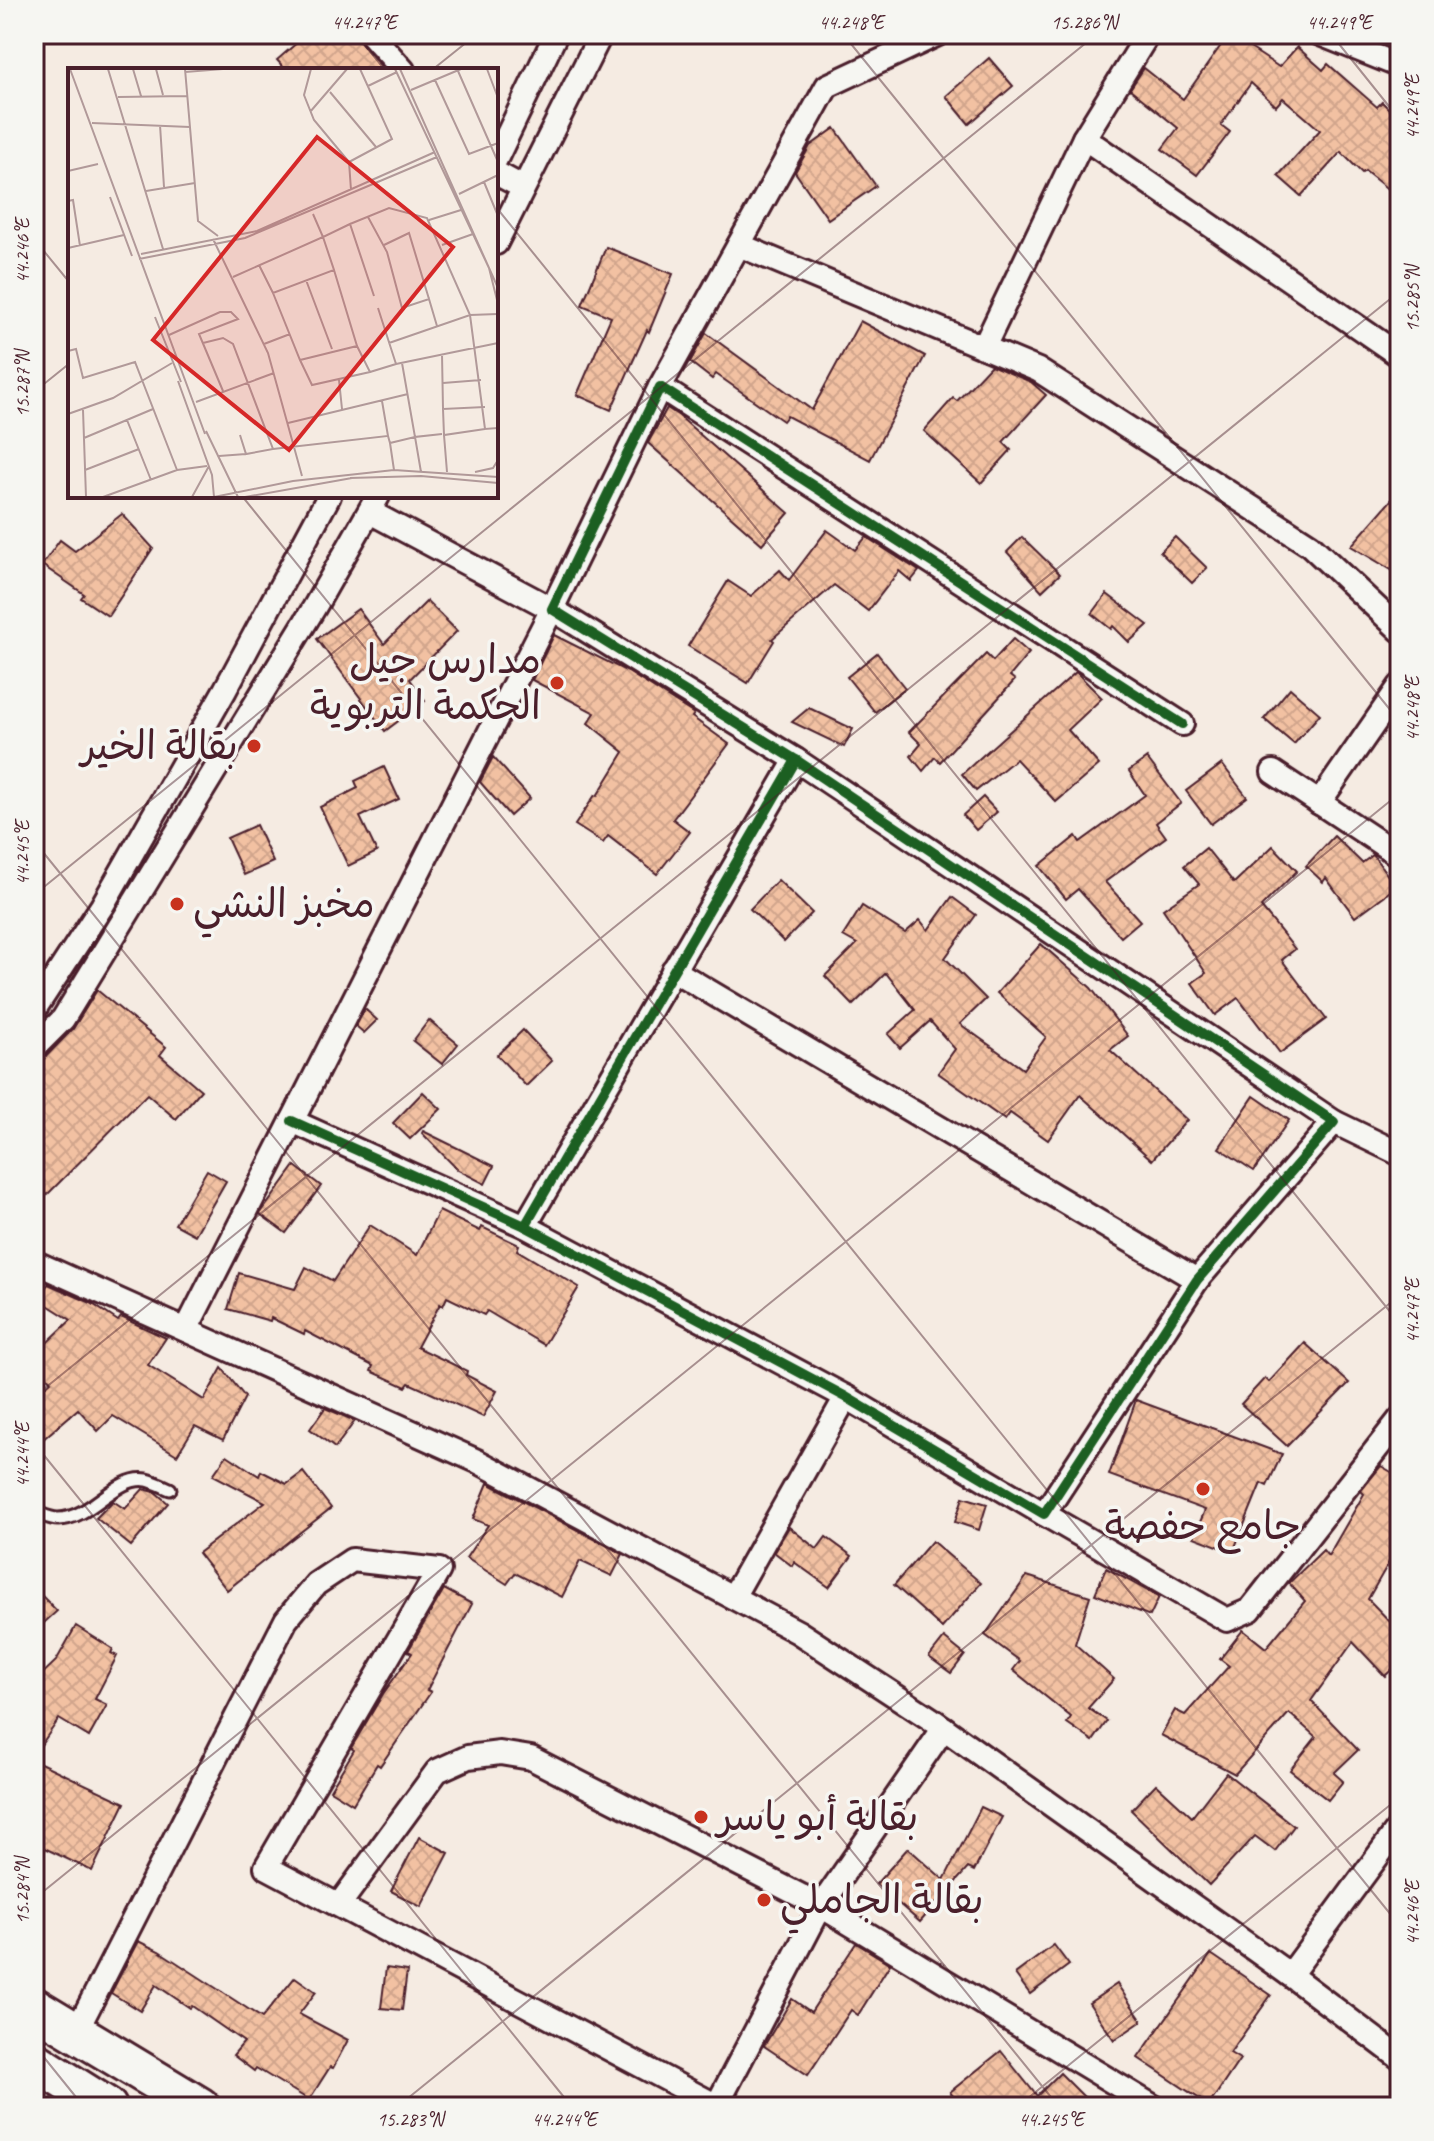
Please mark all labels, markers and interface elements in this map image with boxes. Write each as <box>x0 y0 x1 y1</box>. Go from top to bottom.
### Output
text: 44.247°E <box>331 10 399 35</box>
text: 44.248°E <box>818 10 886 35</box>
text: 15.286°N <box>1051 10 1120 35</box>
text: 44.249°E <box>1306 10 1374 35</box>
inset map <box>68 68 498 498</box>
text: 44.249°E <box>1400 72 1425 140</box>
text: 44.246°E <box>10 216 35 284</box>
text: 15.285°N <box>1400 263 1425 332</box>
text: 15.287°N <box>10 348 35 417</box>
place label: مدارس جيل الحكمة التربوية <box>310 635 541 732</box>
marker: مدارس جيل الحكمة التربوية <box>548 674 566 692</box>
text: 44.248°E <box>1400 674 1425 742</box>
place label: بقالة الخير <box>78 721 238 771</box>
marker: بقالة الخير <box>245 737 263 755</box>
text: 44.245°E <box>10 818 35 886</box>
place label: مخبز النشي <box>193 879 375 938</box>
marker: مخبز النشي <box>168 895 186 913</box>
text: 44.247°E <box>1400 1276 1425 1344</box>
text: 44.244°E <box>10 1420 35 1488</box>
marker: جامع حفصة <box>1194 1480 1212 1498</box>
place label: جامع حفصة <box>1105 1501 1301 1554</box>
place label: بقالة أبو ياسر <box>714 1792 918 1842</box>
marker: بقالة أبو ياسر <box>692 1808 710 1826</box>
text: 15.284°N <box>10 1855 35 1924</box>
place label: بقالة الجاملي <box>780 1875 984 1934</box>
text: 44.246°E <box>1400 1878 1425 1946</box>
marker: بقالة الجاملي <box>755 1891 773 1909</box>
text: 15.283°N <box>377 2107 446 2132</box>
text: 44.244°E <box>531 2107 599 2132</box>
text: 44.245°E <box>1018 2107 1086 2132</box>

